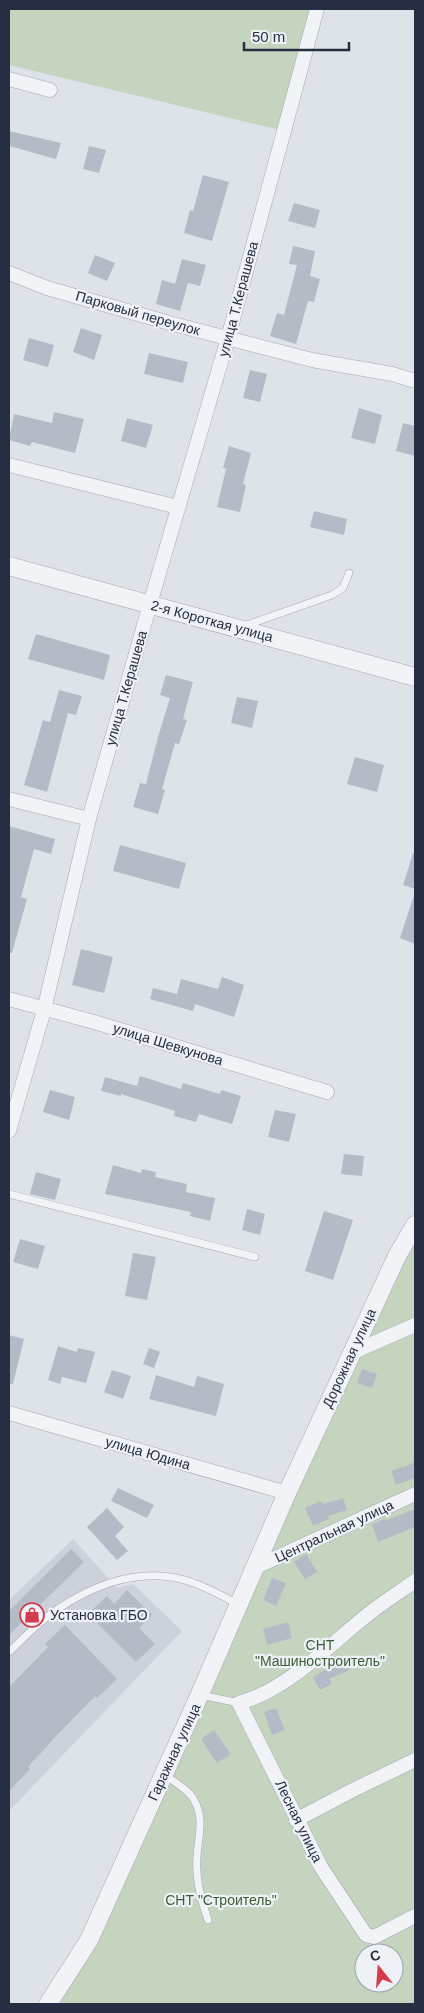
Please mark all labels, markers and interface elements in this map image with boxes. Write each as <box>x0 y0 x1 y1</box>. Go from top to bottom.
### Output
scale bar <box>244 20 349 52</box>
text: 50 m <box>252 28 285 45</box>
street label: улица Т.Керашева <box>215 239 261 358</box>
street label: Парковый переулок <box>74 288 203 339</box>
street label: 2-я Короткая улица <box>149 597 275 645</box>
street label: улица Т.Керашева <box>102 628 150 747</box>
street label: улица Шевкунова <box>111 1020 225 1068</box>
street label: Дорожная улица <box>319 1306 379 1410</box>
street label: улица Юдина <box>104 1433 192 1473</box>
street label: Центральная улица <box>272 1496 396 1565</box>
shop icon: Установка ГБО <box>19 1602 45 1628</box>
place label: Установка ГБО <box>50 1607 148 1623</box>
park label: СНТ "Машиностроитель" <box>255 1637 385 1669</box>
street label: Гаражная улица <box>145 1701 204 1803</box>
street label: Лесная улица <box>272 1777 326 1865</box>
park label: СНТ "Строитель" <box>165 1892 277 1908</box>
north arrow <box>354 1943 404 1993</box>
text: С <box>368 1946 382 1965</box>

